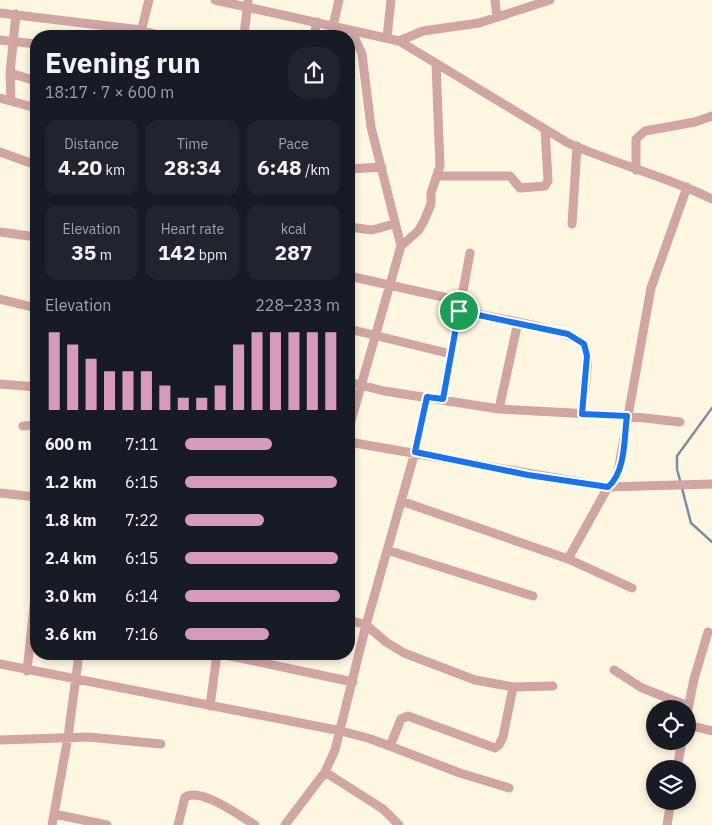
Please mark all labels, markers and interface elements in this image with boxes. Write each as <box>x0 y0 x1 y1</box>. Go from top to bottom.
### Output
text: Evening run <box>45 44 201 81</box>
button: share <box>288 47 340 99</box>
text: 18:17 · 7 × 600 m <box>45 82 174 102</box>
text: Distance <box>64 135 119 153</box>
text: Time <box>177 135 208 153</box>
text: Pace <box>278 135 309 153</box>
text: 4.20 <box>58 153 102 181</box>
text: 28:34 <box>164 153 221 181</box>
text: 6:48 <box>257 153 302 181</box>
text: km <box>102 161 125 179</box>
text: /km <box>302 161 330 179</box>
text: Elevation <box>63 220 121 238</box>
text: Heart rate <box>161 220 224 238</box>
text: kcal <box>281 220 306 238</box>
text: 35 <box>71 238 96 266</box>
text: 142 <box>158 238 196 266</box>
text: 287 <box>275 238 312 266</box>
text: m <box>96 246 112 264</box>
text: bpm <box>196 246 227 264</box>
pin <box>438 290 480 332</box>
text: Elevation <box>45 295 111 315</box>
text: 228–233 m <box>255 295 340 315</box>
icon: arrive <box>445 297 473 325</box>
text: 600 m <box>45 434 92 454</box>
text: 7:11 <box>125 434 158 454</box>
text: 1.2 km <box>45 472 96 492</box>
text: 6:15 <box>125 472 158 492</box>
text: 1.8 km <box>45 510 96 530</box>
text: 7:22 <box>125 510 158 530</box>
text: 2.4 km <box>45 548 96 568</box>
text: 6:15 <box>125 548 158 568</box>
text: 3.0 km <box>45 586 96 606</box>
text: 6:14 <box>125 586 158 606</box>
text: 3.6 km <box>45 624 96 644</box>
text: 7:16 <box>125 624 158 644</box>
map controls <box>646 700 696 810</box>
button: locate <box>646 700 696 750</box>
button: layers <box>646 760 696 810</box>

